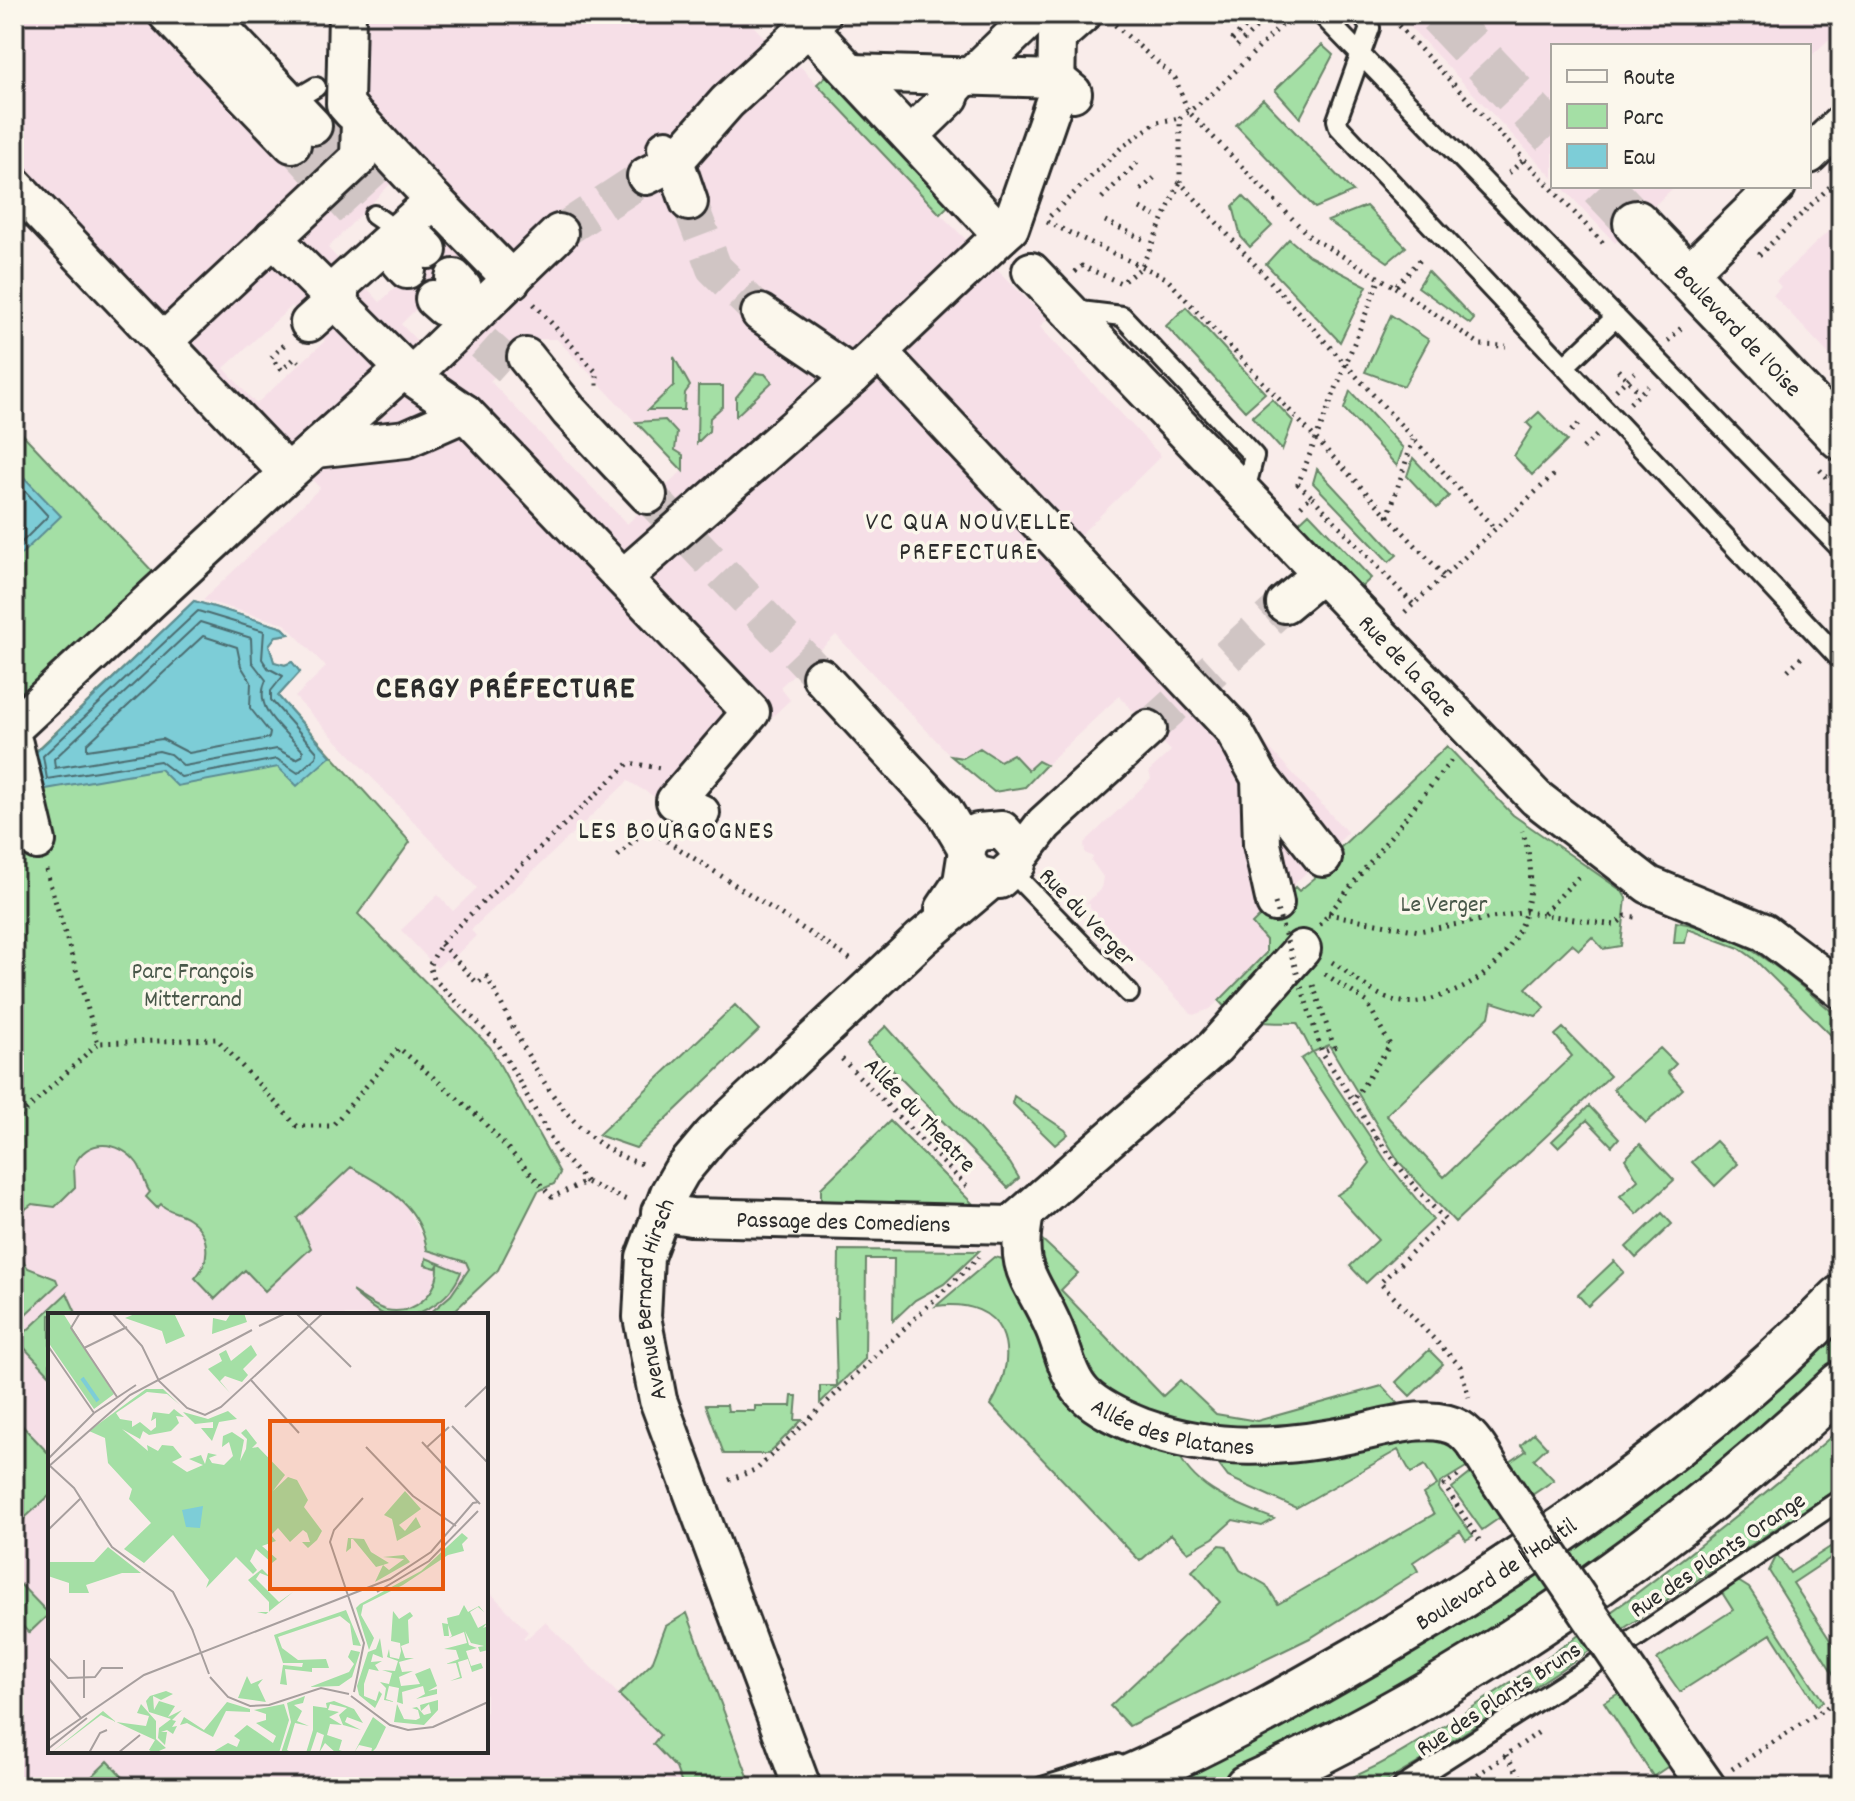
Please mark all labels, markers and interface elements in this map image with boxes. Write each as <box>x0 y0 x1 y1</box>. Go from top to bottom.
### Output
legend <box>1551 44 1811 188</box>
text: Route <box>1623 62 1675 96</box>
text: Parc <box>1623 102 1664 136</box>
text: Eau <box>1623 142 1656 176</box>
street label: Boulevard de l'Oise <box>1664 258 1808 406</box>
district label: VC QUA NOUVELLE PREFECTURE <box>866 505 1072 572</box>
street label: Rue de la Gare <box>1349 608 1464 726</box>
district label: CERGY PRÉFECTURE <box>376 668 636 714</box>
district label: LES BOURGOGNES <box>578 814 776 851</box>
street label: Rue du Verger <box>1030 861 1142 975</box>
park label: Le Verger <box>1401 889 1488 923</box>
park label: Parc François Mitterrand <box>132 956 254 1018</box>
street label: Allée du Theatre <box>855 1051 983 1181</box>
street label: Avenue Bernard Hirsch <box>628 1194 685 1403</box>
street label: Passage des Comediens <box>736 1204 951 1243</box>
inset map <box>48 1313 488 1753</box>
street label: Allée des Platanes <box>1083 1391 1255 1466</box>
street label: Rue des Plants Orange <box>1624 1485 1813 1628</box>
street label: Boulevard de l'Hautil <box>1410 1510 1585 1641</box>
street label: Rue des Plants Bruns <box>1410 1634 1589 1767</box>

